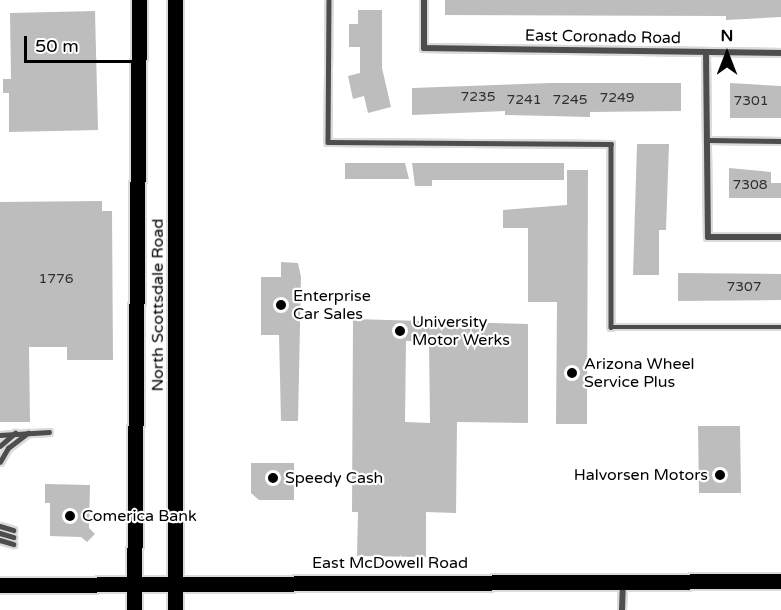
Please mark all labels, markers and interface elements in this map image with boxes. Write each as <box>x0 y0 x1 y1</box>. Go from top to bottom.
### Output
scale bar <box>27 24 140 62</box>
north arrow <box>697 24 757 84</box>
street label: East Coronado Road <box>525 26 681 48</box>
text: N <box>721 26 733 46</box>
text: 50 m <box>35 35 79 57</box>
house number: 7235 <box>460 89 496 105</box>
house number: 7249 <box>599 90 635 106</box>
house number: 7241 <box>506 92 542 108</box>
house number: 7245 <box>552 92 588 108</box>
house number: 7301 <box>733 93 769 109</box>
house number: 7308 <box>732 177 768 193</box>
street label: North Scottsdale Road <box>148 219 168 391</box>
house number: 1776 <box>38 271 74 287</box>
house number: 7307 <box>726 279 762 295</box>
place label: Enterprise Car Sales <box>293 286 371 324</box>
marker: Enterprise Car Sales <box>274 298 288 312</box>
place label: University Motor Werks <box>412 312 510 350</box>
marker: University Motor Werks <box>393 324 407 338</box>
place label: Arizona Wheel Service Plus <box>584 354 695 392</box>
marker: Arizona Wheel Service Plus <box>565 366 579 380</box>
place label: Halvorsen Motors <box>574 465 708 485</box>
place label: Speedy Cash <box>285 468 383 488</box>
marker: Halvorsen Motors <box>713 468 727 482</box>
marker: Speedy Cash <box>266 471 280 485</box>
place label: Comerica Bank <box>82 506 197 526</box>
marker: Comerica Bank <box>63 509 77 523</box>
street label: East McDowell Road <box>312 553 468 573</box>

